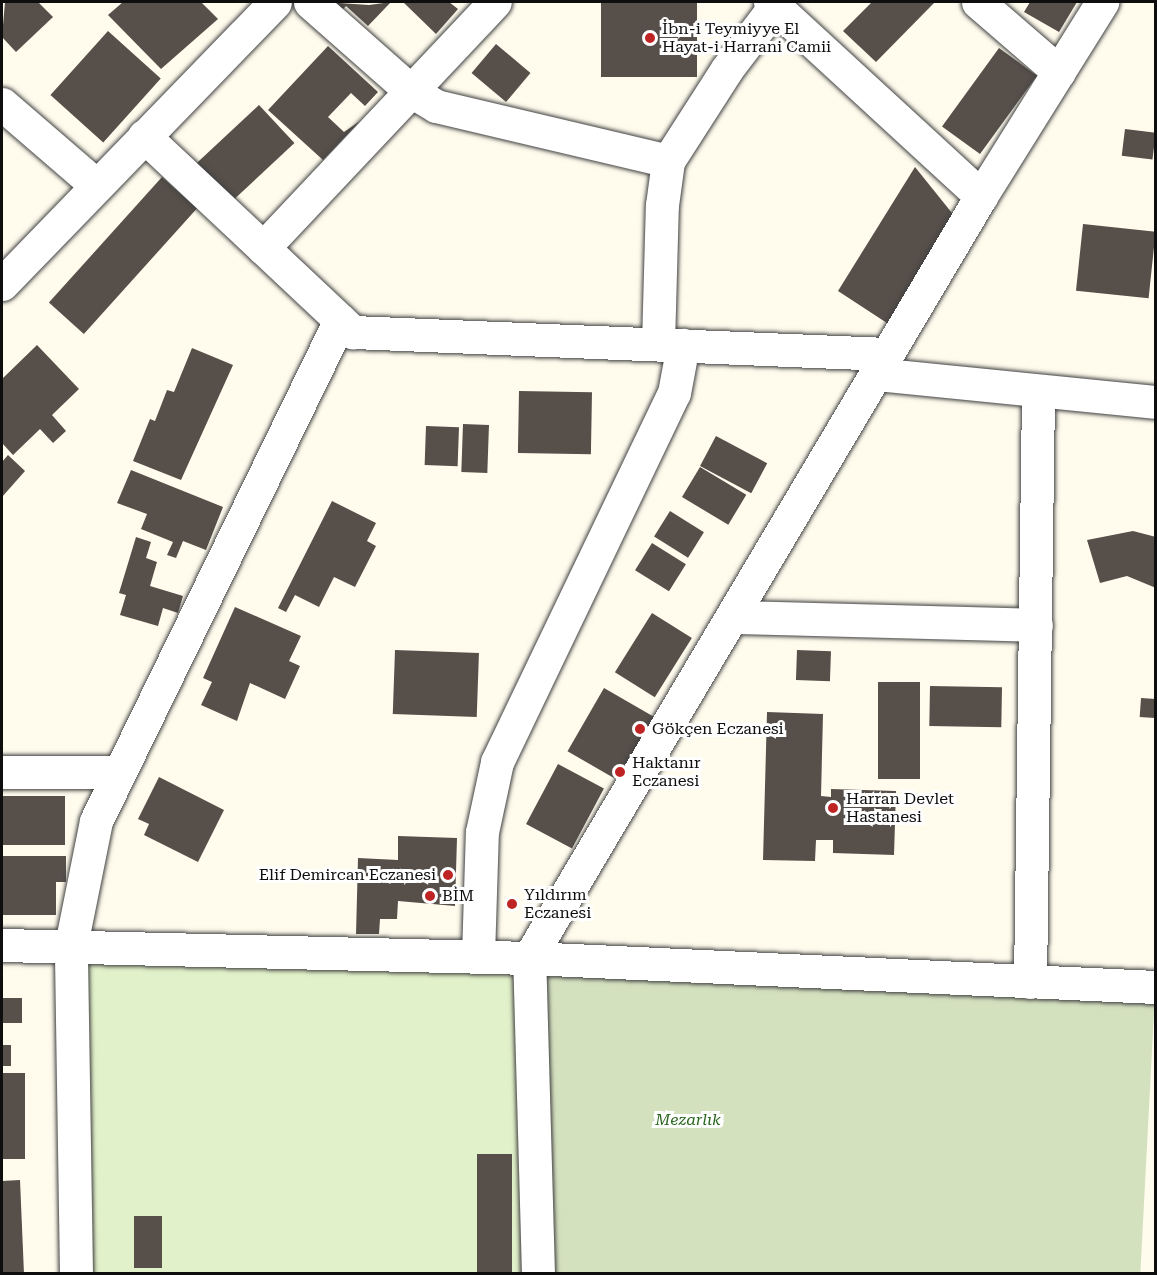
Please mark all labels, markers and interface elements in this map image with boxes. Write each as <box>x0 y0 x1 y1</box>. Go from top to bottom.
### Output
place label: İbn-i Teymiyye El Hayat-i Harrani Camii <box>662 19 831 57</box>
marker: İbn-i Teymiyye El Hayat-i Harrani Camii <box>643 31 657 45</box>
place label: Gökçen Eczanesi <box>652 719 784 739</box>
marker: Gökçen Eczanesi <box>633 722 647 736</box>
place label: Haktanır Eczanesi <box>632 753 701 791</box>
marker: Haktanır Eczanesi <box>613 765 627 779</box>
place label: Harran Devlet Hastanesi <box>846 789 954 827</box>
marker: Harran Devlet Hastanesi <box>824 799 842 817</box>
place label: Elif Demircan Eczanesi <box>259 865 436 885</box>
marker: Elif Demircan Eczanesi <box>441 868 455 882</box>
place label: Yıldırım Eczanesi <box>524 885 591 923</box>
place label: BİM <box>442 886 474 906</box>
marker: BİM <box>423 889 437 903</box>
marker: Yıldırım Eczanesi <box>505 897 519 911</box>
park label: Mezarlık <box>655 1110 721 1130</box>

